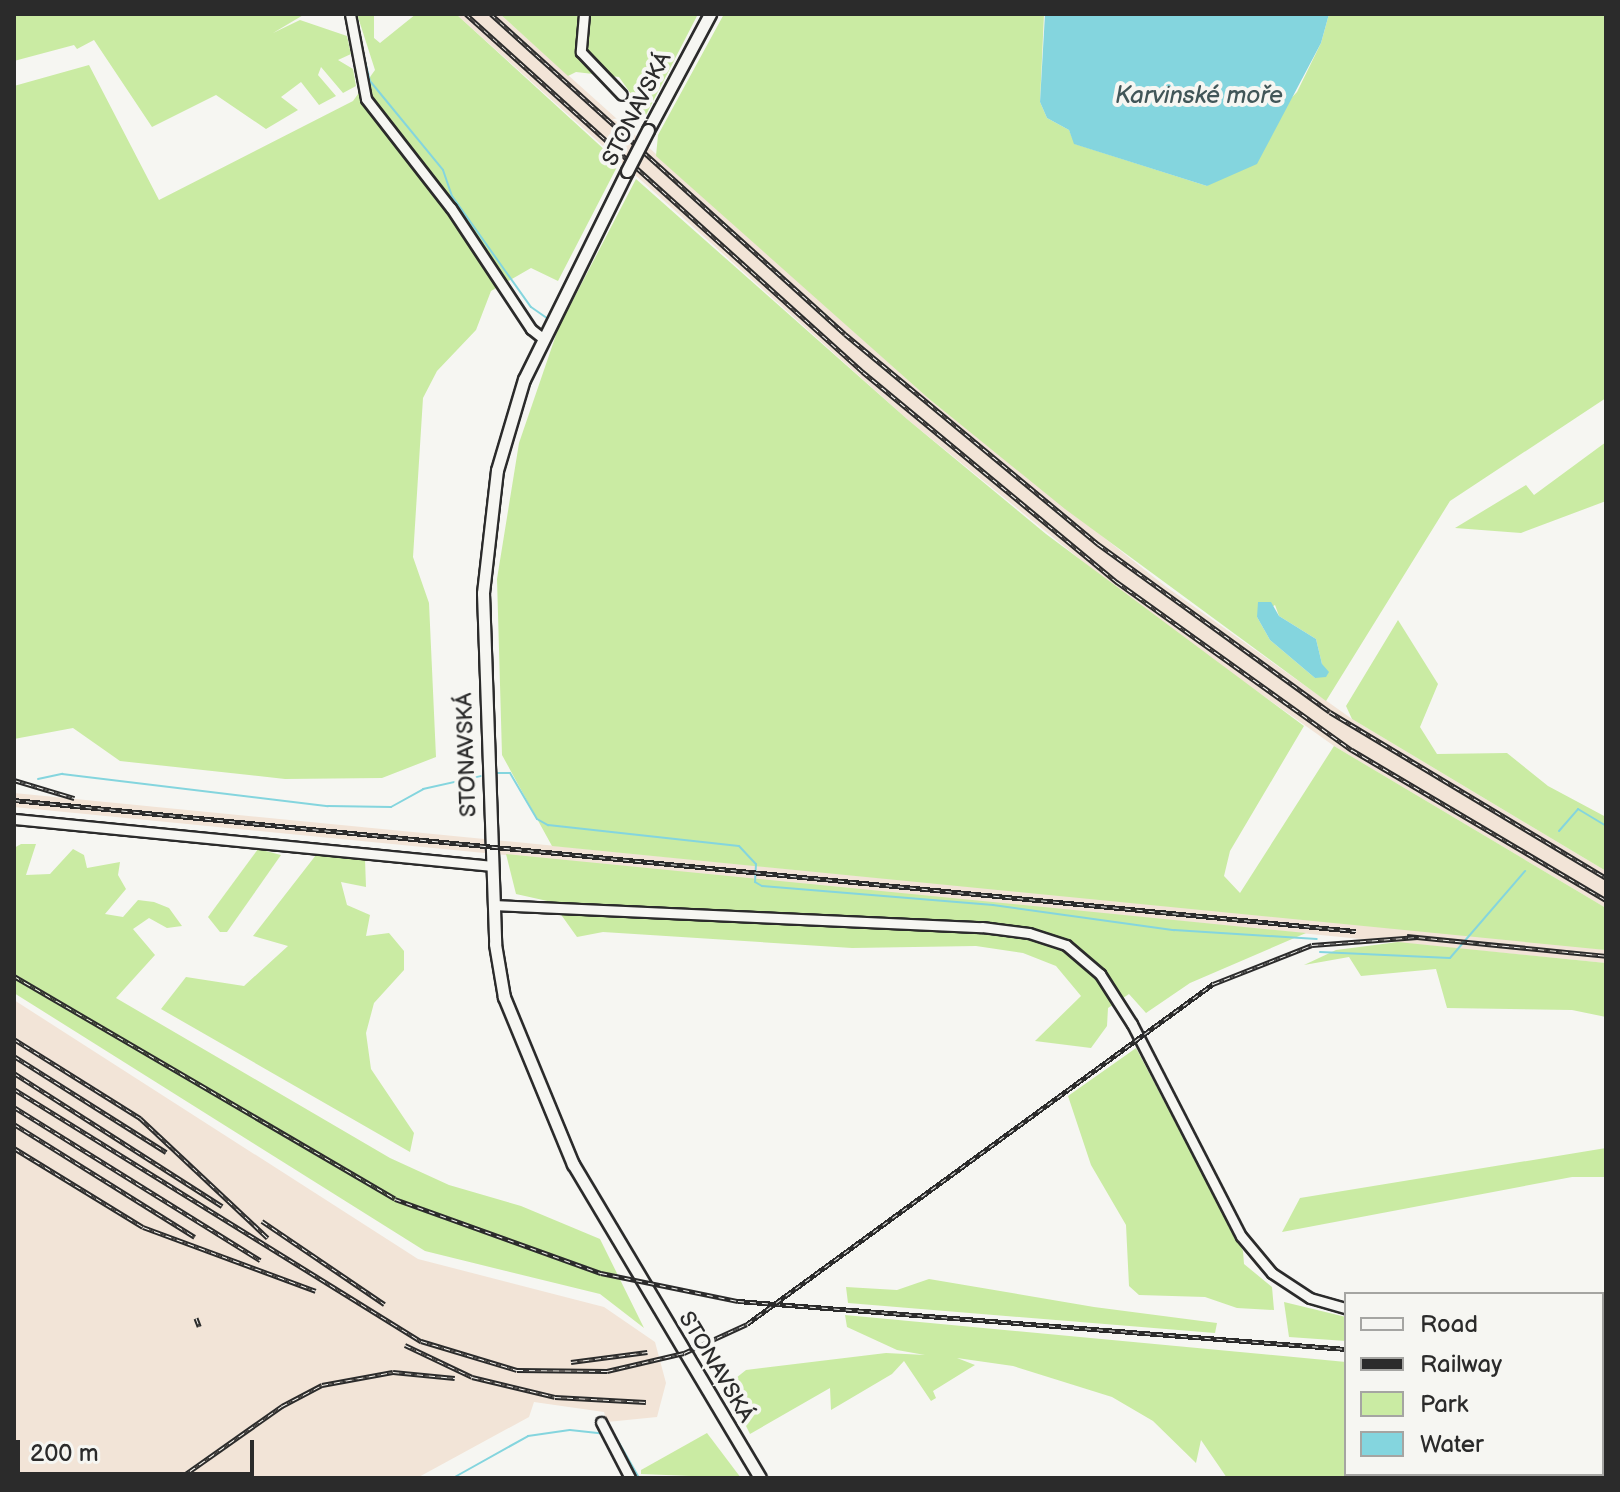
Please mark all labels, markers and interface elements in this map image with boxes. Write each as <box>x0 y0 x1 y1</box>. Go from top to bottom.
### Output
street label: STONAVSKÁ <box>597 48 677 170</box>
water label: Karvinské moře <box>1115 82 1283 110</box>
street label: STONAVSKÁ <box>452 692 482 818</box>
legend <box>1344 1292 1604 1476</box>
street label: STONAVSKÁ <box>673 1307 759 1427</box>
text: Road <box>1420 1310 1478 1339</box>
text: Railway <box>1420 1350 1502 1379</box>
text: Park <box>1420 1390 1468 1419</box>
scale bar <box>20 1424 258 1474</box>
text: Water <box>1420 1430 1484 1459</box>
text: 200 m <box>30 1439 99 1468</box>

